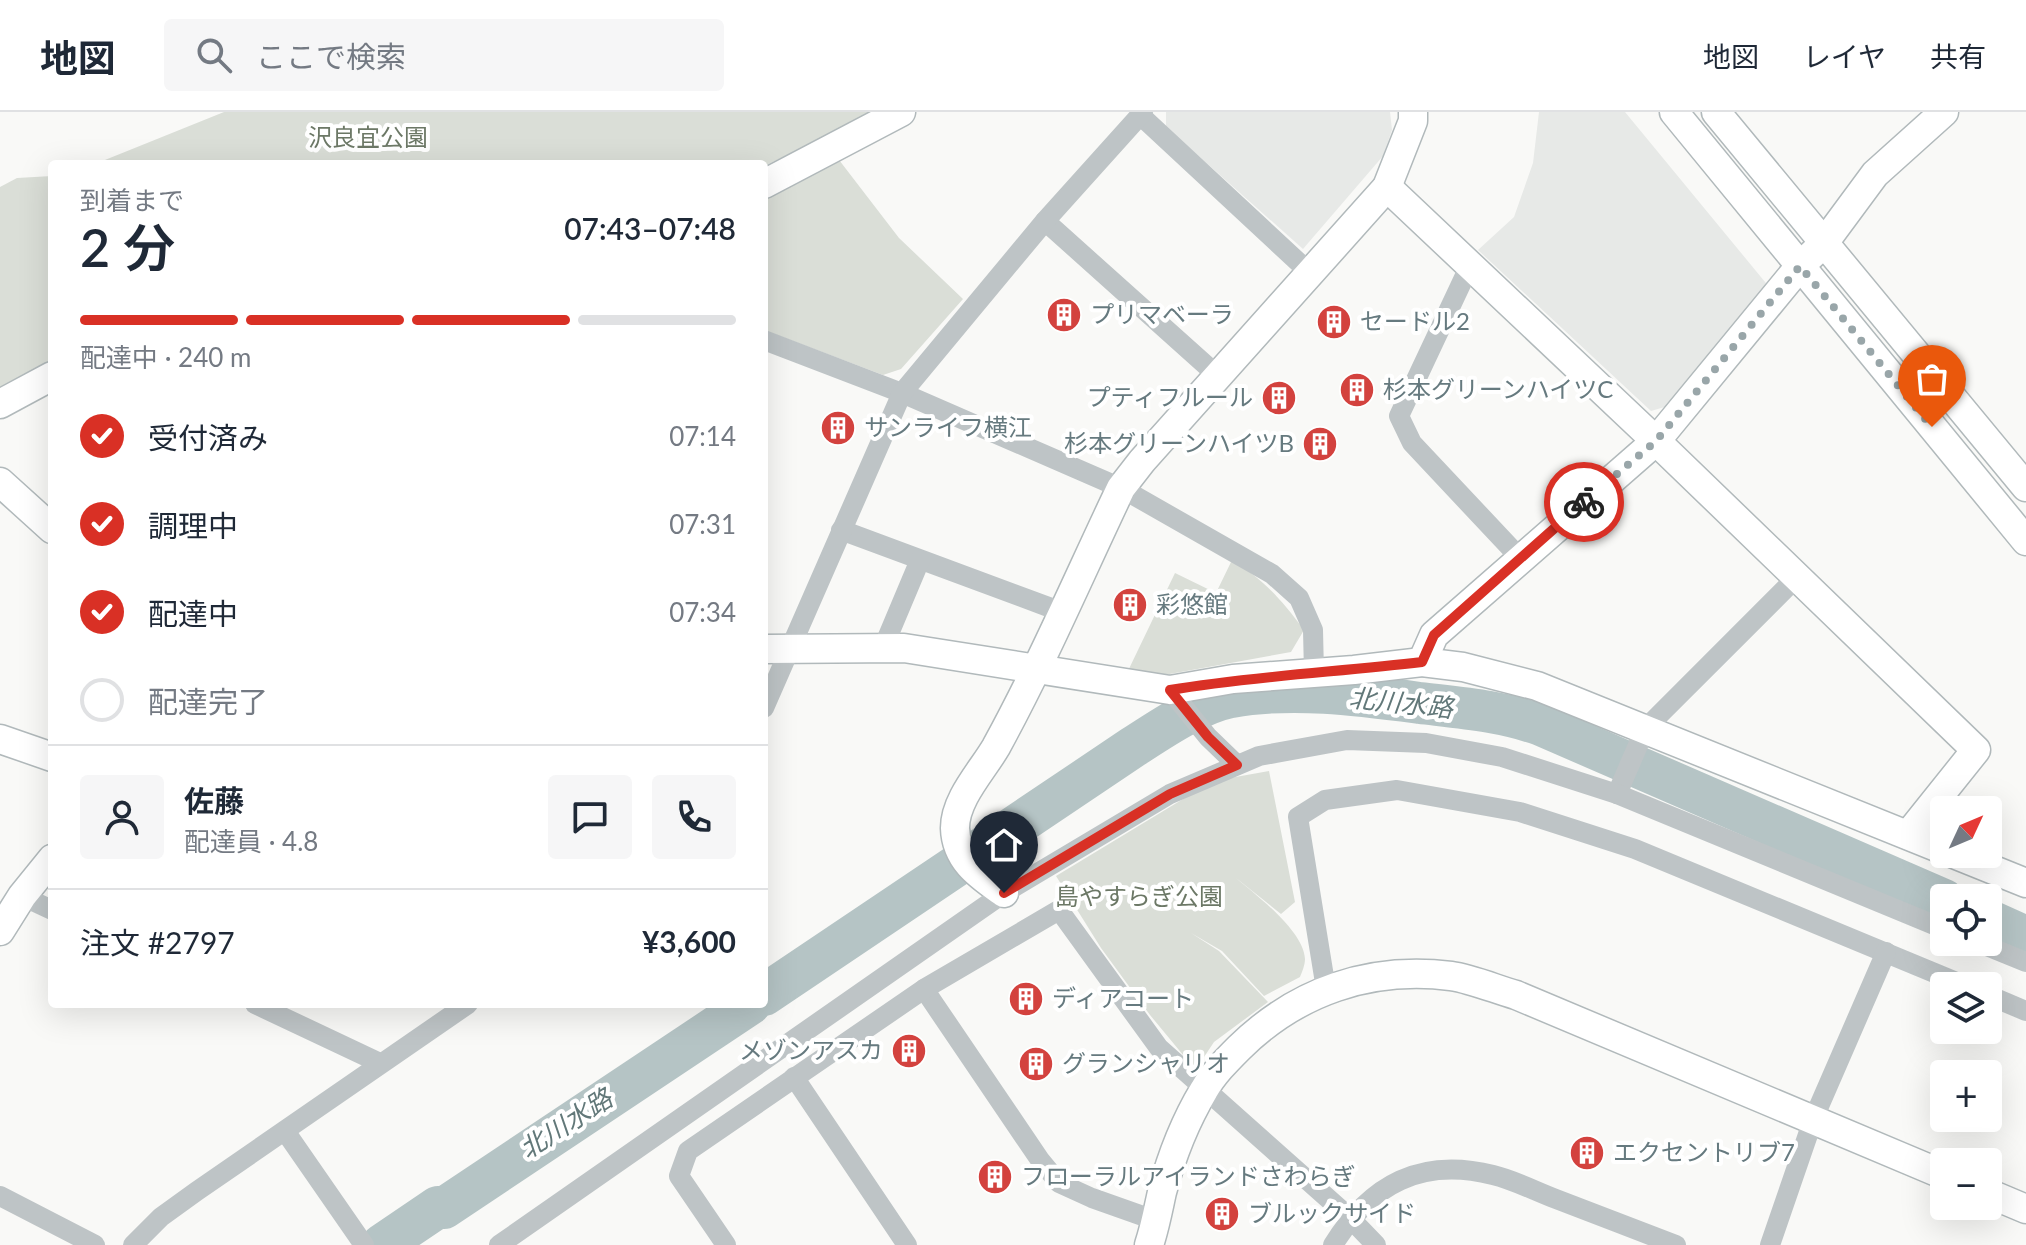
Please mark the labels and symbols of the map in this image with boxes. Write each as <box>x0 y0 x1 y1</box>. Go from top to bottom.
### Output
park label: 沢良宜公園 <box>308 122 428 151</box>
building icon: プリマベーラ <box>1045 296 1083 334</box>
place label: プリマベーラ <box>1090 299 1234 328</box>
building icon: セードル2 <box>1315 303 1353 341</box>
place label: セードル2 <box>1360 306 1470 335</box>
pin <box>1898 345 1966 427</box>
building icon: 杉本グリーンハイツC <box>1338 371 1376 409</box>
place label: 杉本グリーンハイツC <box>1383 374 1613 403</box>
building icon: プティフルール <box>1260 379 1298 417</box>
place label: プティフルール <box>1086 382 1253 411</box>
building icon: サンライフ横江 <box>819 409 857 447</box>
place label: サンライフ横江 <box>864 412 1032 441</box>
building icon: 杉本グリーンハイツB <box>1301 425 1339 463</box>
place label: 杉本グリーンハイツB <box>1064 428 1294 457</box>
courier <box>1544 462 1624 542</box>
building icon: 彩悠館 <box>1111 586 1149 624</box>
place label: 彩悠館 <box>1156 589 1228 618</box>
water label: 北川水路 <box>1348 681 1456 724</box>
north arrow <box>1930 796 2002 868</box>
pin <box>970 811 1038 893</box>
park label: 島やすらぎ公園 <box>1055 881 1223 910</box>
building icon: ディアコート <box>1007 980 1045 1018</box>
place label: ディアコート <box>1052 983 1194 1012</box>
building icon: メゾンアスカ <box>890 1032 928 1070</box>
place label: メゾンアスカ <box>739 1035 883 1064</box>
building icon: グランシャリオ <box>1017 1045 1055 1083</box>
place label: グランシャリオ <box>1062 1048 1230 1077</box>
water label: 北川水路 <box>513 1080 619 1165</box>
building icon: エクセントリブ7 <box>1568 1134 1606 1172</box>
place label: エクセントリブ7 <box>1613 1137 1795 1166</box>
building icon: フローラルアイランドさわらぎ <box>976 1158 1014 1196</box>
place label: フローラルアイランドさわらぎ <box>1021 1161 1356 1190</box>
building icon: ブルックサイド <box>1203 1195 1241 1233</box>
place label: ブルックサイド <box>1248 1198 1416 1227</box>

